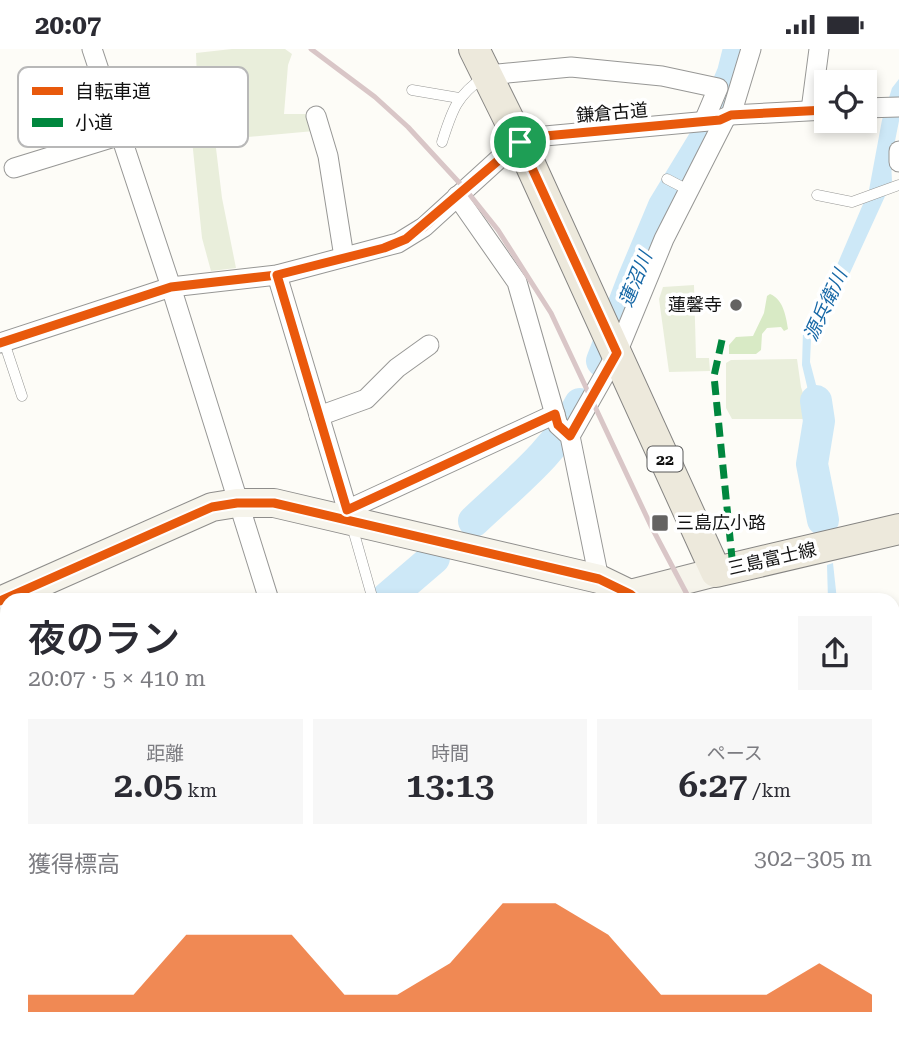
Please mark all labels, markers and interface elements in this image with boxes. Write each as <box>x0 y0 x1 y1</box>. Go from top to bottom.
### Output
text: 20:07 <box>35 10 101 40</box>
legend <box>18 67 248 147</box>
map controls <box>814 70 877 133</box>
button: locate <box>814 70 877 133</box>
text: 自転車道 <box>75 80 151 103</box>
street label: 鎌倉古道 <box>575 99 649 126</box>
text: 小道 <box>75 111 113 134</box>
pin <box>490 112 550 172</box>
icon: arrive <box>501 123 539 161</box>
water label: 蓮沼川 <box>614 247 658 310</box>
water label: 源兵衛川 <box>799 264 853 345</box>
place label: 蓮馨寺 <box>668 294 722 315</box>
marker: 蓮馨寺 <box>728 297 744 313</box>
road number: 22 <box>648 447 682 471</box>
place label: 三島広小路 <box>676 512 766 533</box>
marker: 三島広小路 <box>650 513 670 533</box>
street label: 三島富士線 <box>726 538 818 579</box>
button: share <box>798 616 872 690</box>
text: 夜のラン <box>28 617 180 661</box>
text: 20:07 · 5 × 410 m <box>28 665 206 692</box>
text: 距離 <box>146 742 184 765</box>
text: 時間 <box>431 742 469 765</box>
text: ペース <box>707 742 763 765</box>
text: 2.05 <box>114 765 183 806</box>
text: 13:13 <box>406 765 494 806</box>
text: 6:27 <box>679 765 748 806</box>
text: km <box>183 779 217 802</box>
text: /km <box>748 779 791 802</box>
text: 302–305 m <box>754 845 872 872</box>
text: 獲得標高 <box>28 851 120 878</box>

